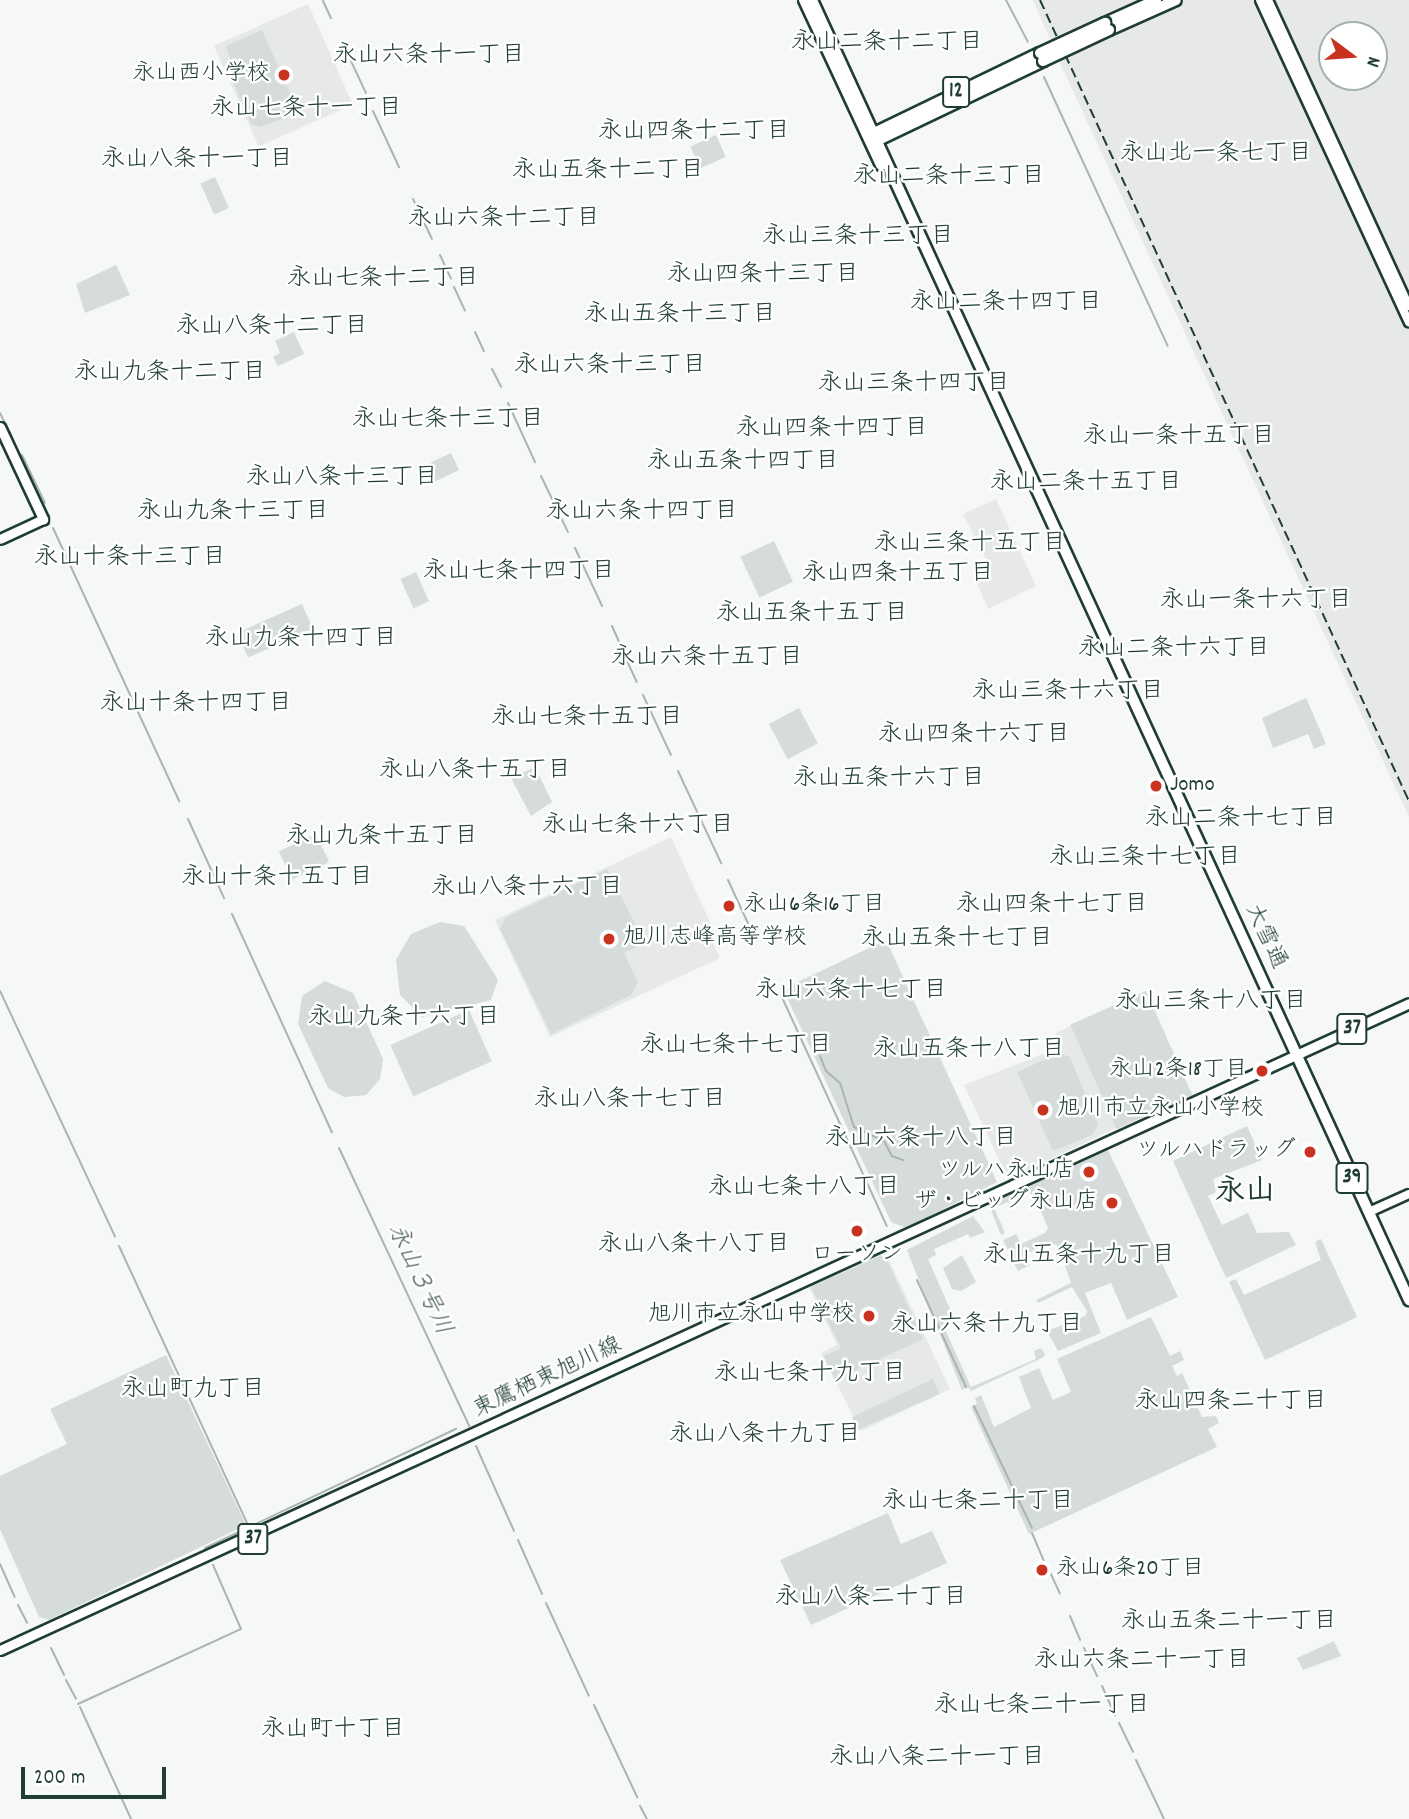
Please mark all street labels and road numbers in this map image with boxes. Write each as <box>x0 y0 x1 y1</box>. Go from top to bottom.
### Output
road number: 12 <box>942 74 970 110</box>
street label: 大雪通 <box>1237 900 1291 974</box>
road number: 37 <box>1336 1012 1368 1046</box>
road number: 39 <box>1334 1160 1370 1196</box>
street label: 東鷹栖東旭川線 <box>469 1332 627 1426</box>
road number: 37 <box>237 1522 269 1556</box>

